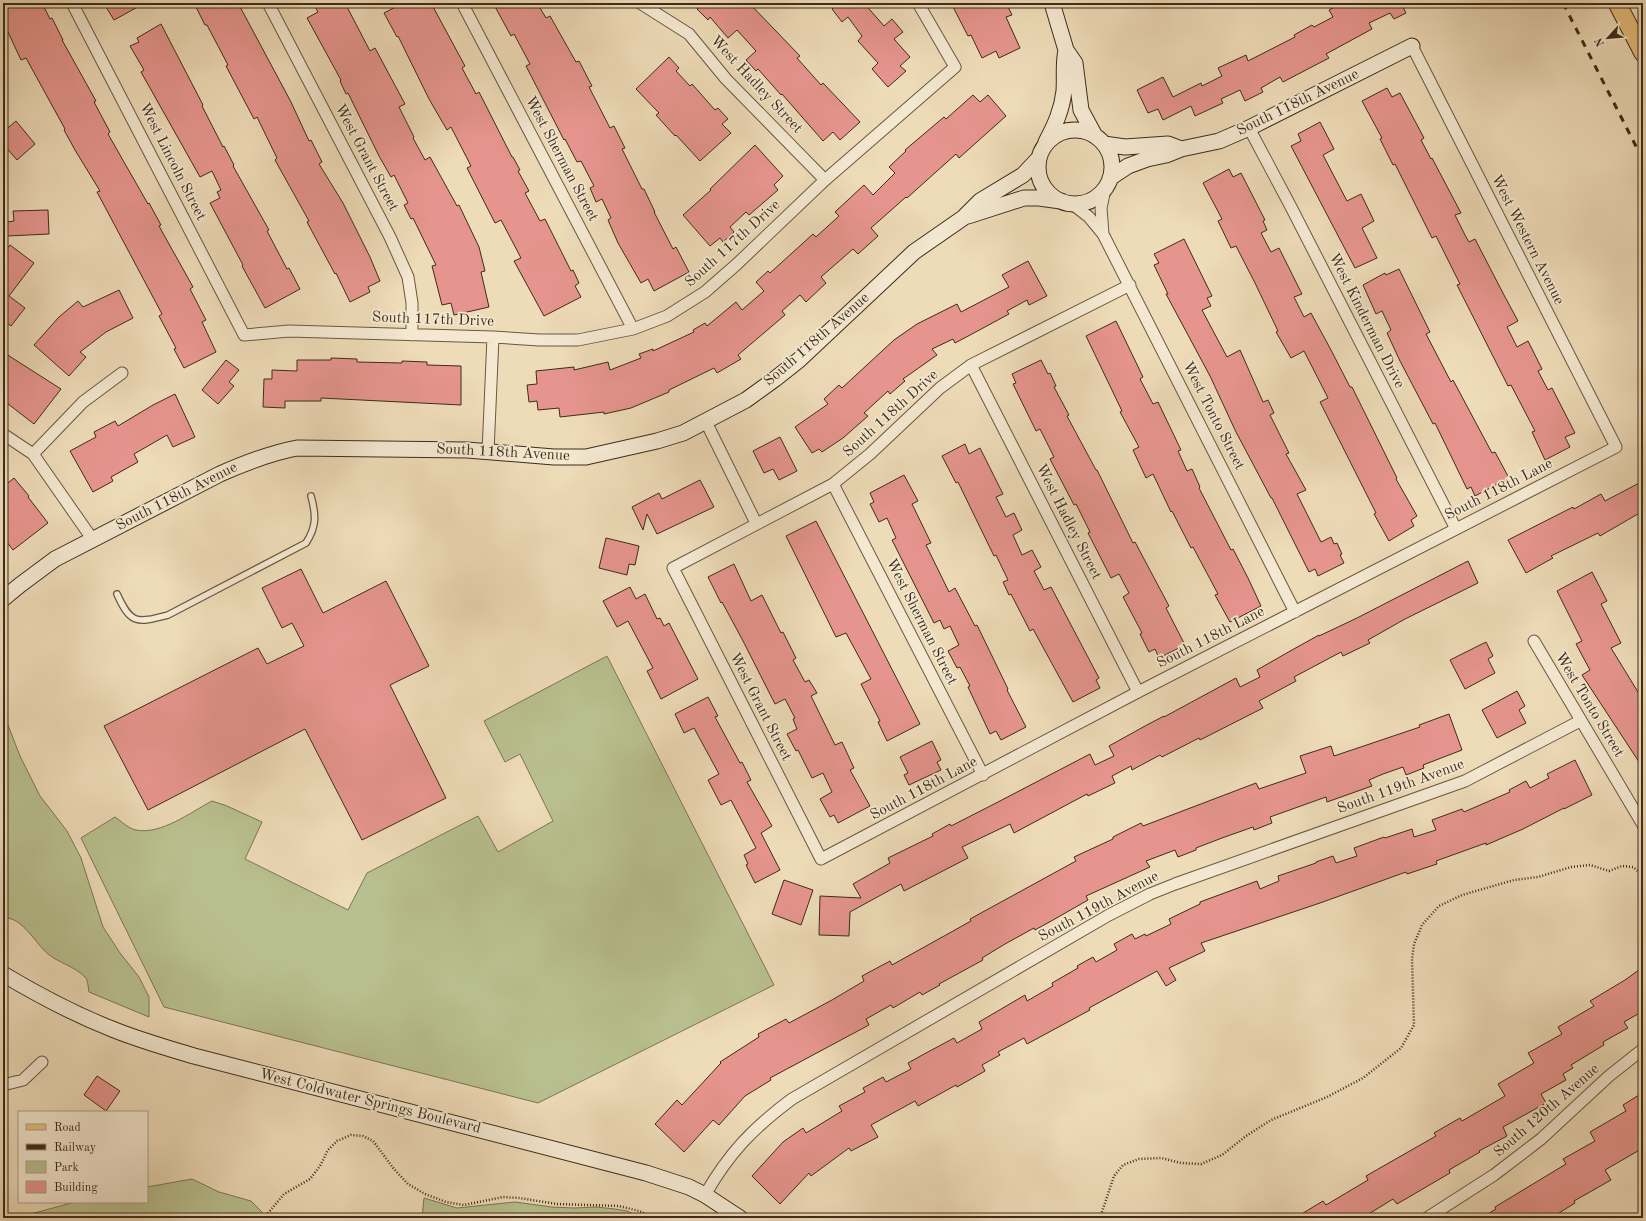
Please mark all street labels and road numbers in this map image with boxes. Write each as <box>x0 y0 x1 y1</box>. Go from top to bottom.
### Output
street label: West Hadley Street <box>707 33 805 137</box>
street label: South 118th Avenue <box>1235 67 1361 139</box>
street label: West Sherman Street <box>522 94 600 224</box>
street label: West Lincoln Street <box>136 101 208 223</box>
street label: West Grant Street <box>331 102 401 214</box>
street label: West Western Avenue <box>1488 173 1566 307</box>
street label: South 117th Drive <box>683 198 783 290</box>
street label: West Kinderman Drive <box>1325 251 1407 391</box>
street label: South 118th Avenue <box>762 290 872 390</box>
street label: South 117th Drive <box>372 310 494 330</box>
street label: West Tonto Street <box>1179 359 1247 473</box>
street label: South 118th Drive <box>841 368 941 460</box>
street label: South 118th Avenue <box>436 442 570 464</box>
street label: South 118th Lane <box>1443 456 1555 524</box>
street label: South 118th Avenue <box>114 460 240 534</box>
street label: West Hadley Street <box>1032 462 1104 582</box>
street label: West Sherman Street <box>883 557 959 687</box>
street label: South 118th Lane <box>1155 604 1267 672</box>
street label: West Tonto Street <box>1552 650 1626 760</box>
street label: West Grant Street <box>726 651 794 763</box>
street label: South 118th Lane <box>868 755 980 823</box>
street label: South 119th Avenue <box>1336 757 1466 817</box>
street label: South 119th Avenue <box>1036 869 1162 945</box>
street label: South 120th Avenue <box>1492 1061 1602 1161</box>
street label: West Coldwater Springs Boulevard <box>258 1067 482 1137</box>

